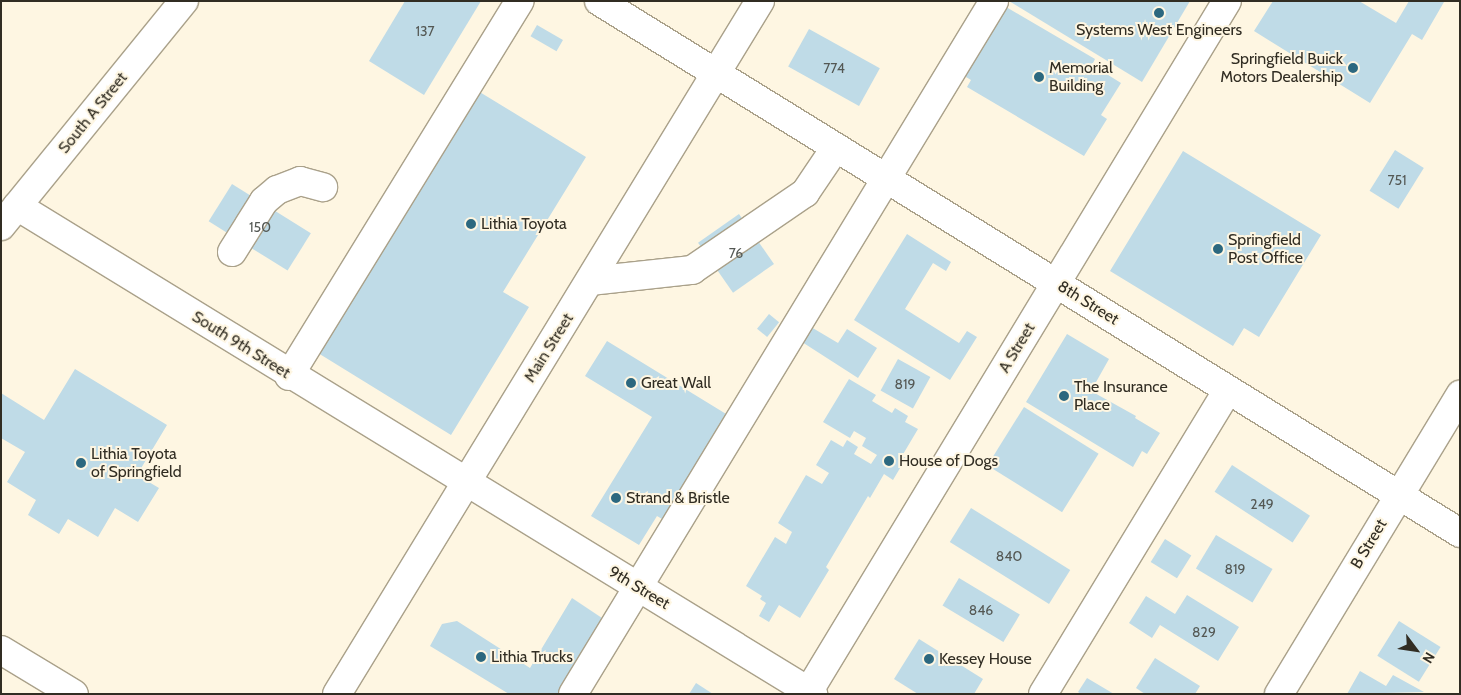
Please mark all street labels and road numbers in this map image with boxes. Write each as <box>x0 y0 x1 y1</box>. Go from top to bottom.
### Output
street label: South A Street <box>54 69 132 157</box>
street label: 8th Street <box>1054 277 1122 329</box>
street label: South 9th Street <box>188 307 294 383</box>
street label: Main Street <box>520 310 578 386</box>
street label: A Street <box>995 320 1039 376</box>
street label: B Street <box>1347 516 1391 572</box>
street label: 9th Street <box>605 562 673 614</box>

